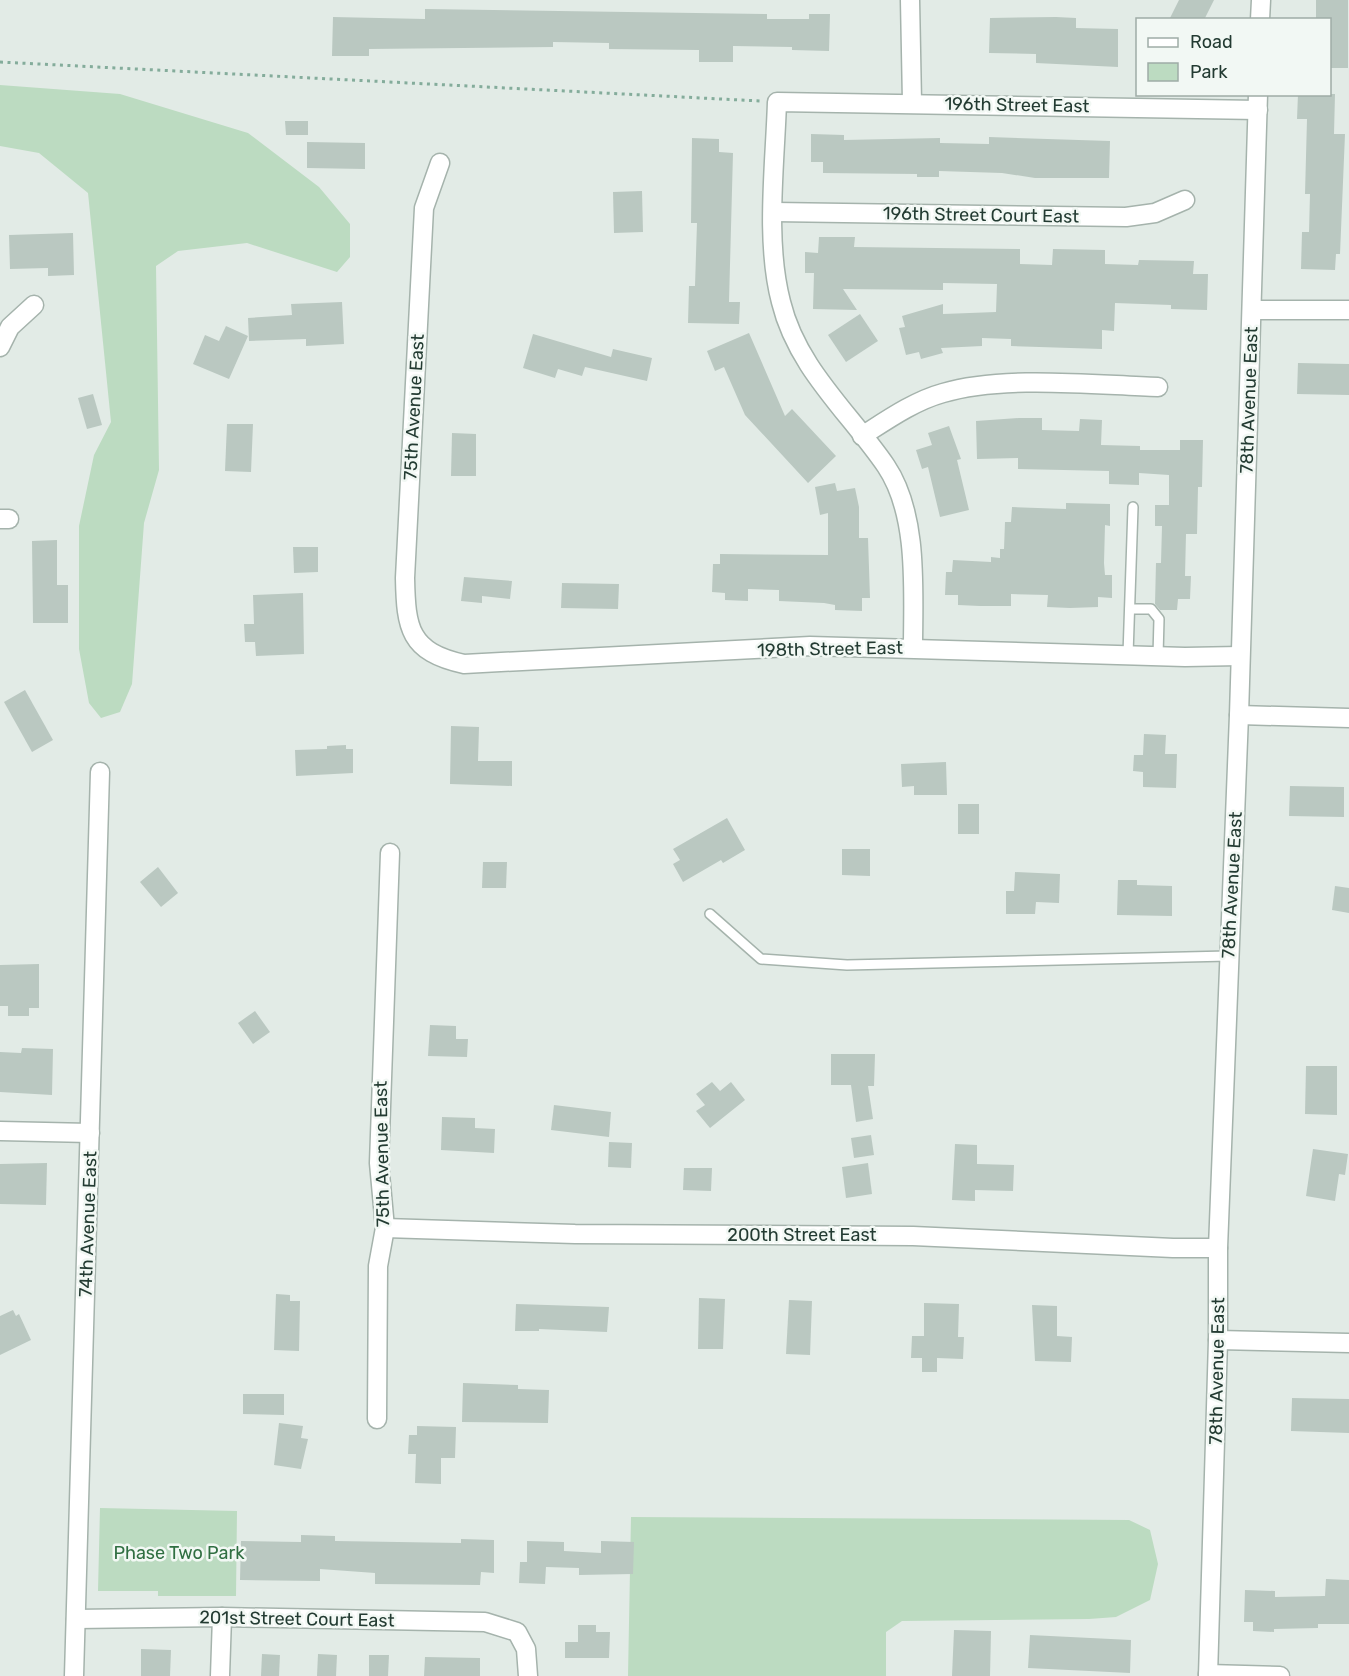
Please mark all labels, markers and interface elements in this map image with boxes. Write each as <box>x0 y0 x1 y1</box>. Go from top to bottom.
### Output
legend <box>1136 18 1331 96</box>
text: Road <box>1190 31 1233 53</box>
text: Park <box>1190 61 1228 83</box>
street label: 196th Street East <box>944 93 1090 117</box>
street label: 196th Street Court East <box>883 202 1079 228</box>
street label: 78th Avenue East <box>1235 326 1263 474</box>
street label: 75th Avenue East <box>399 333 429 481</box>
street label: 198th Street East <box>757 637 903 661</box>
street label: 78th Avenue East <box>1217 811 1247 959</box>
street label: 75th Avenue East <box>370 1081 394 1227</box>
street label: 74th Avenue East <box>74 1151 102 1297</box>
street label: 200th Street East <box>727 1224 877 1246</box>
street label: 78th Avenue East <box>1205 1297 1229 1445</box>
park label: Phase Two Park <box>113 1542 245 1564</box>
street label: 201st Street Court East <box>199 1606 395 1632</box>

